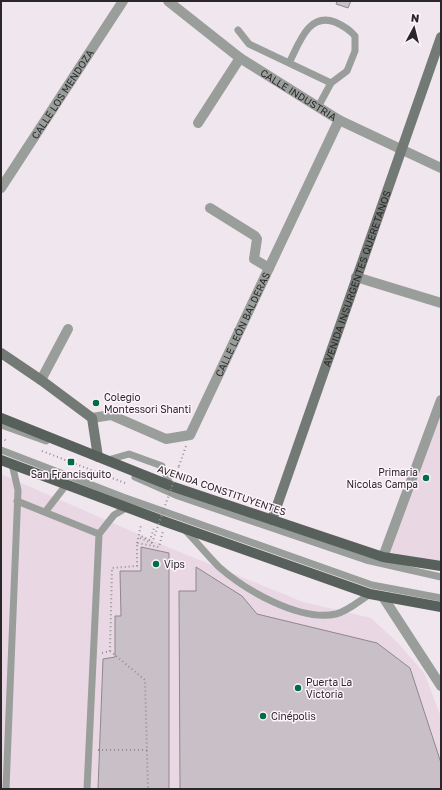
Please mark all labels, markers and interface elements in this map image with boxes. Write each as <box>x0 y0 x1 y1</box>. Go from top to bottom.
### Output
north arrow <box>394 8 434 48</box>
text: N <box>410 11 420 25</box>
street label: CALLE LOS MENDOZA <box>29 47 96 141</box>
street label: CALLE INDUSTRIA <box>258 66 339 123</box>
street label: AVENIDA INSURGENTES QUERETANOS <box>320 189 393 368</box>
street label: CALLE LEÓN BALDERAS <box>212 270 272 379</box>
place label: Colegio Montessori Shanti <box>104 391 191 415</box>
marker: Colegio Montessori Shanti <box>91 398 101 408</box>
marker: San Francisquito <box>66 457 76 467</box>
street label: AVENIDA CONSTITUYENTES <box>156 462 288 518</box>
place label: Primaria Nicolas Campa <box>347 466 418 490</box>
place label: San Francisquito <box>31 468 111 480</box>
marker: Primaria Nicolas Campa <box>421 473 431 483</box>
place label: Vips <box>164 558 185 570</box>
marker: Vips <box>151 559 161 569</box>
place label: Puerta La Victoria <box>306 676 352 700</box>
marker: Puerta La Victoria <box>293 683 303 693</box>
place label: Cinépolis <box>271 710 316 722</box>
marker: Cinépolis <box>258 711 268 721</box>

